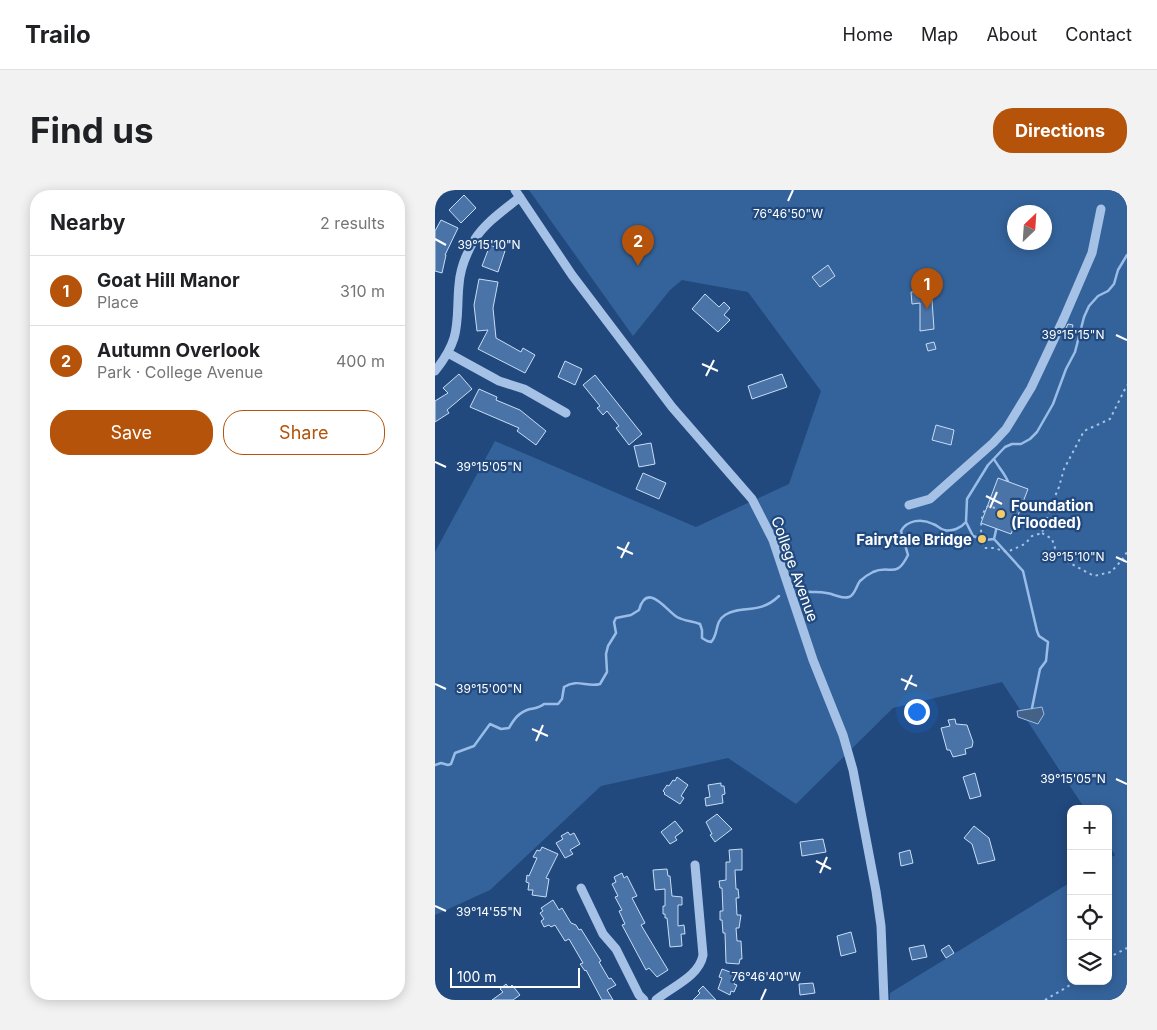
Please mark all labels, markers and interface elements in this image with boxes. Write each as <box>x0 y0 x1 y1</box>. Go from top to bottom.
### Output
text: Trailo <box>25 20 91 49</box>
text: Home <box>843 24 893 45</box>
text: Map <box>921 24 958 45</box>
text: About <box>986 24 1037 45</box>
text: Contact <box>1065 24 1132 45</box>
button: Directions <box>993 108 1127 153</box>
text: Find us <box>30 109 154 151</box>
north arrow <box>1007 205 1052 250</box>
text: 76°46'50"W <box>753 206 823 221</box>
text: Nearby <box>50 210 125 235</box>
text: 2 results <box>320 213 385 233</box>
pin: 2 <box>622 225 654 266</box>
text: 39°15'10"N <box>457 237 521 252</box>
pin: 1 <box>911 268 943 309</box>
text: Goat Hill Manor <box>97 269 240 292</box>
text: 1 <box>63 281 69 301</box>
text: 310 m <box>340 281 385 301</box>
text: Place <box>97 292 139 312</box>
text: 39°15'15"N <box>1042 327 1104 342</box>
text: Autumn Overlook <box>97 339 260 362</box>
text: 2 <box>61 351 71 371</box>
text: 400 m <box>336 351 385 371</box>
text: Park · College Avenue <box>97 362 263 382</box>
button: Save <box>50 410 213 455</box>
button: Share <box>223 410 385 455</box>
text: 39°15'05"N <box>456 459 522 474</box>
place label: Foundation (Flooded) <box>1011 496 1094 532</box>
marker: Foundation (Flooded) <box>995 508 1007 520</box>
street label: College Avenue <box>767 514 823 624</box>
place label: Fairytale Bridge <box>856 530 972 549</box>
marker: Fairytale Bridge <box>976 533 988 545</box>
text: 39°15'10"N <box>1041 549 1105 564</box>
text: 39°15'00"N <box>456 681 522 696</box>
your location <box>904 699 930 725</box>
text: 39°15'05"N <box>1040 771 1106 786</box>
map controls <box>1067 805 1112 985</box>
button: + <box>1067 805 1112 850</box>
button: − <box>1067 850 1112 895</box>
button: locate <box>1067 895 1112 940</box>
text: 39°14'55"N <box>456 904 522 919</box>
button: layers <box>1067 940 1112 985</box>
scale bar <box>450 965 580 988</box>
text: 100 m <box>457 968 497 985</box>
text: 76°46'40"W <box>731 969 801 984</box>

